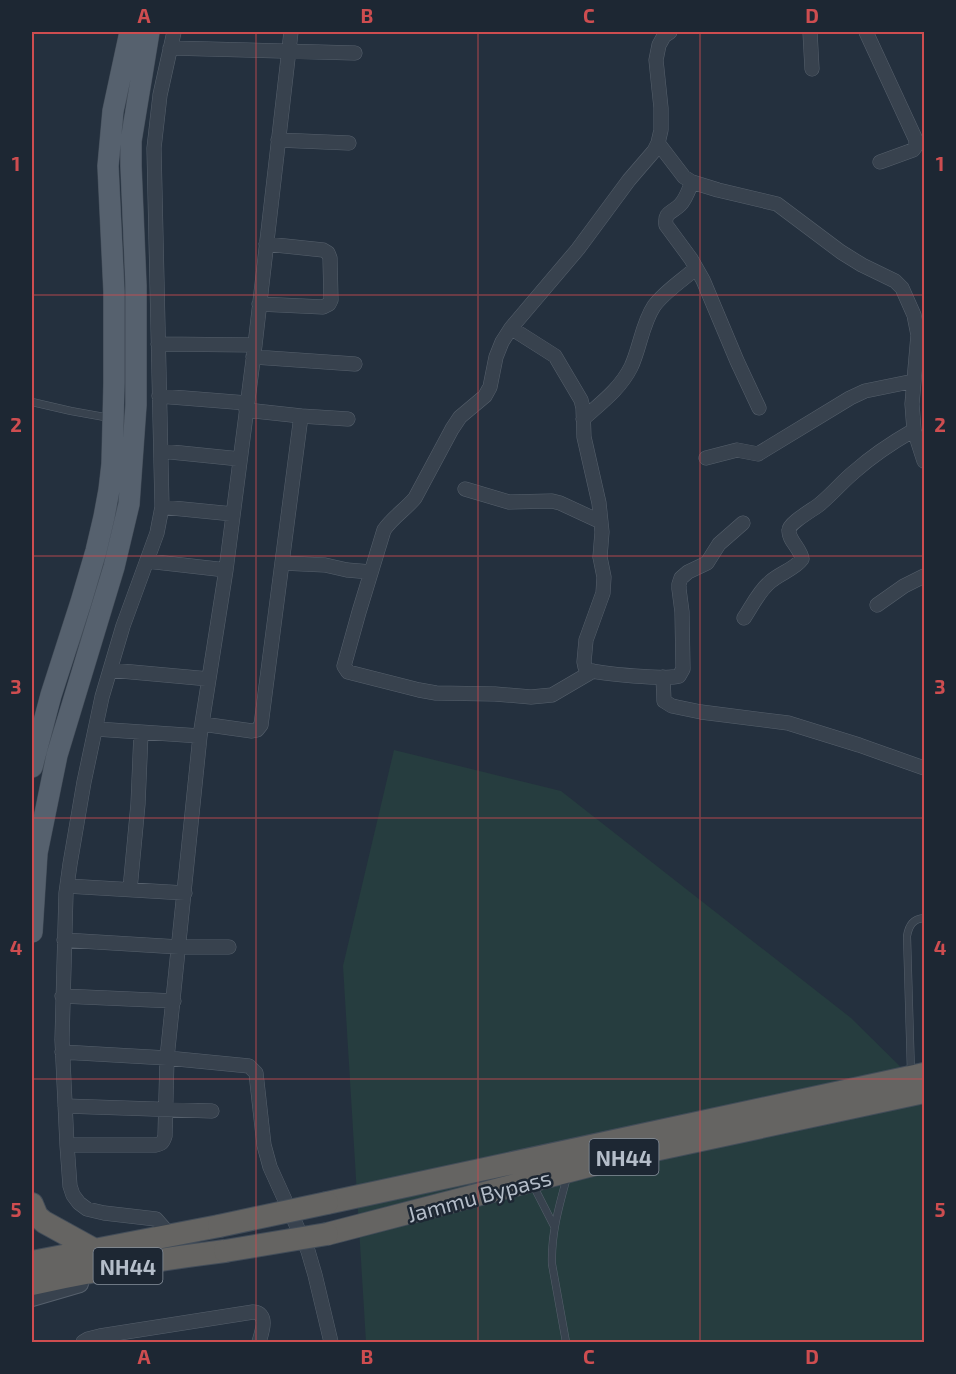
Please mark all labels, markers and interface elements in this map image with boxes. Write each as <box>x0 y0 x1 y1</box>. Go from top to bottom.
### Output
text: A <box>137 3 151 27</box>
text: B <box>361 3 373 27</box>
text: C <box>583 3 595 27</box>
text: D <box>805 3 819 27</box>
text: 1 <box>12 151 20 175</box>
text: 1 <box>936 151 944 175</box>
text: 2 <box>10 412 22 436</box>
text: 2 <box>934 412 946 436</box>
text: 3 <box>10 674 22 698</box>
text: 3 <box>934 674 946 698</box>
text: 4 <box>10 935 23 959</box>
text: 4 <box>934 935 947 959</box>
road number: NH44 <box>590 1139 658 1175</box>
street label: Jammu Bypass <box>404 1163 554 1227</box>
text: 5 <box>10 1197 22 1221</box>
text: 5 <box>934 1197 946 1221</box>
road number: NH44 <box>94 1248 162 1284</box>
text: A <box>137 1344 151 1368</box>
text: B <box>361 1344 373 1368</box>
text: C <box>583 1344 595 1368</box>
text: D <box>805 1344 819 1368</box>

